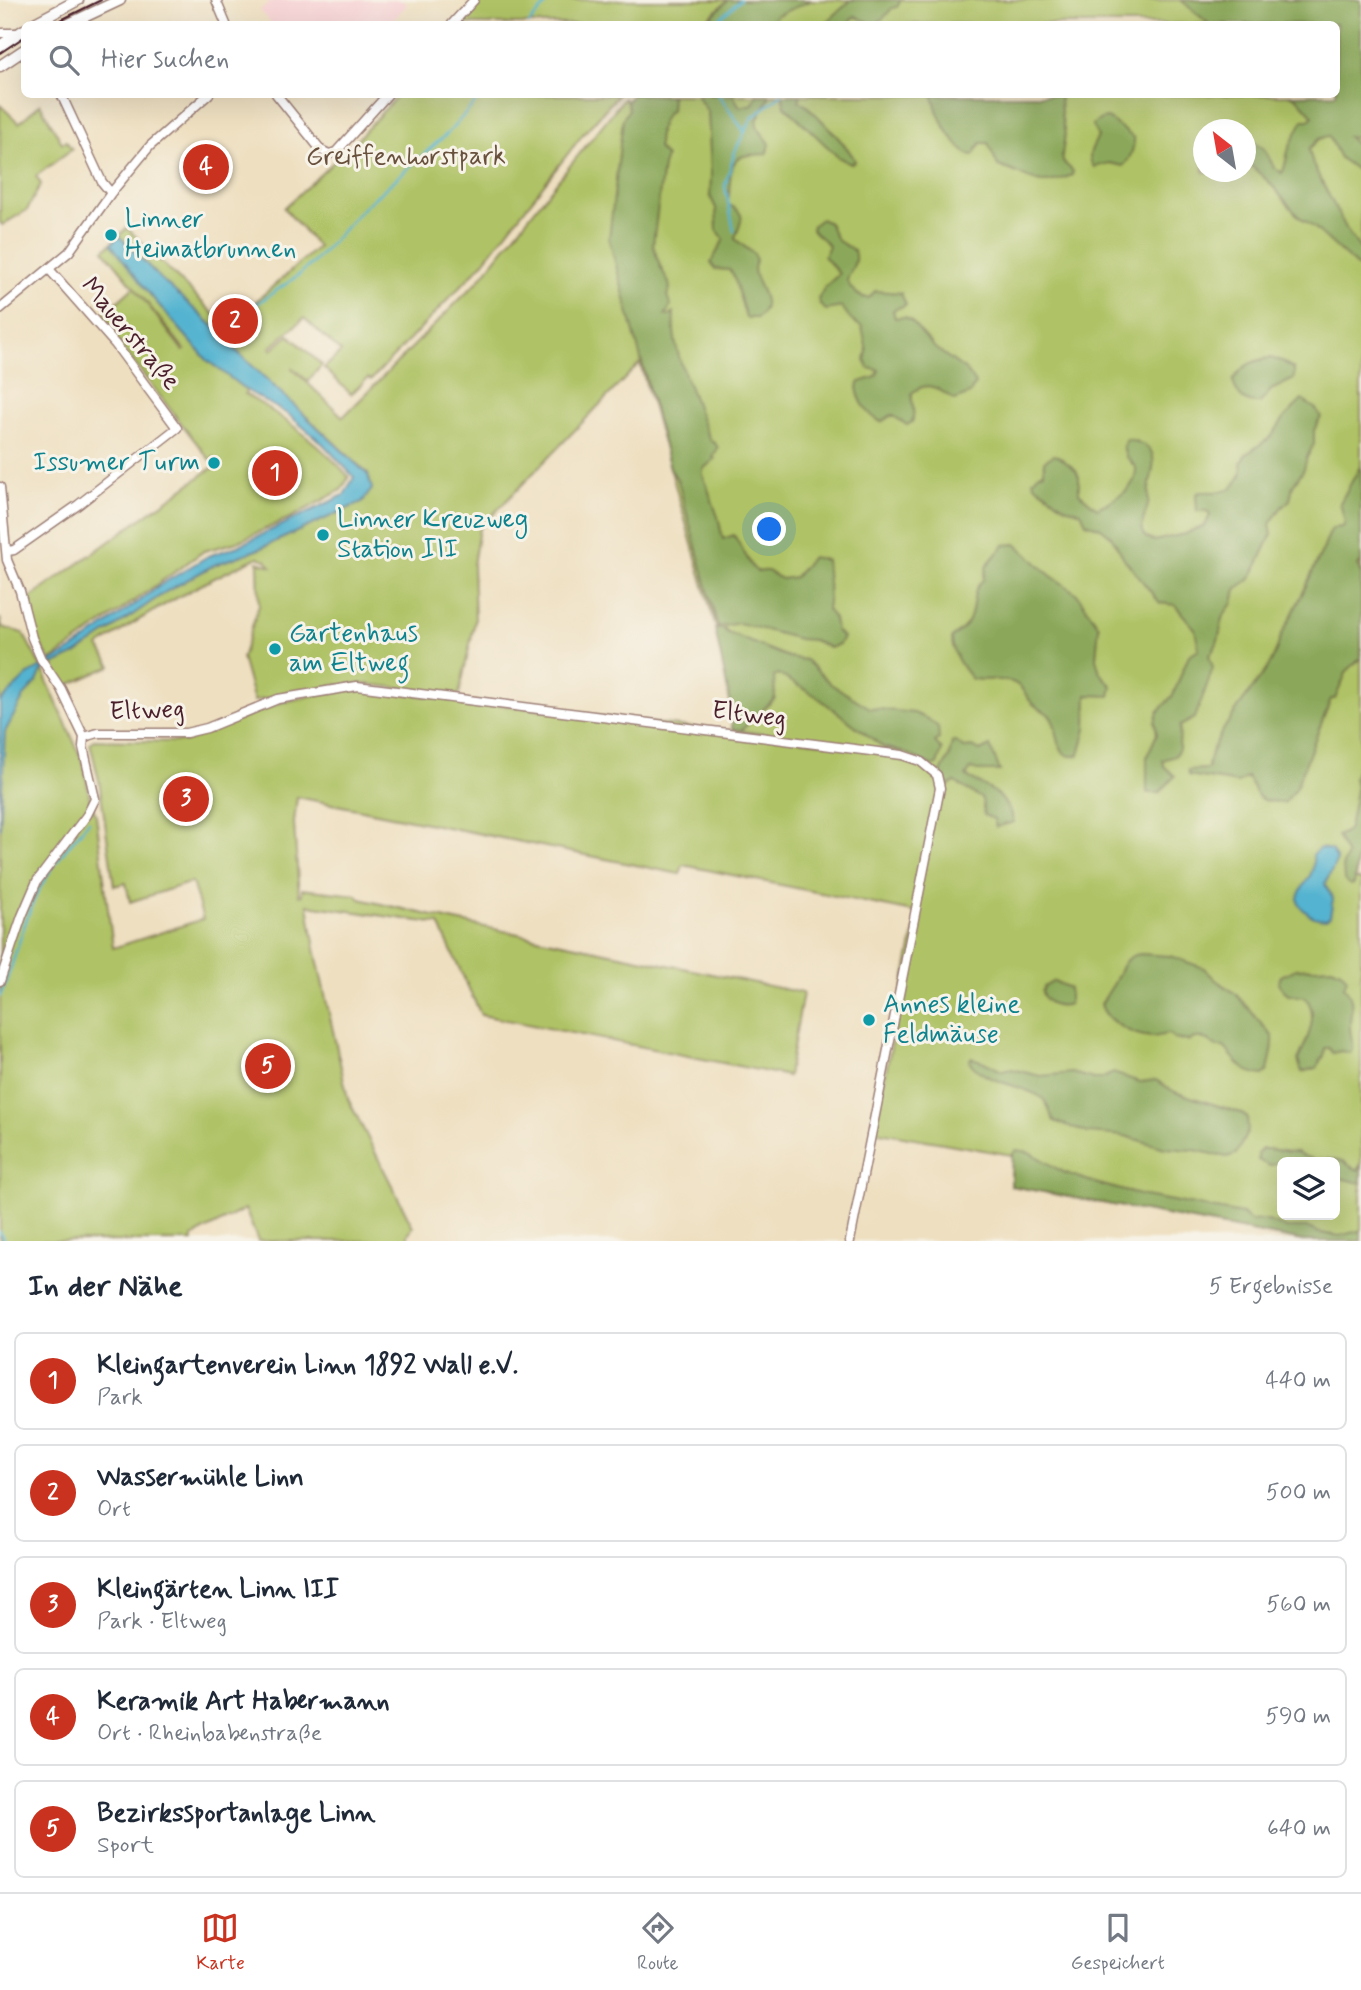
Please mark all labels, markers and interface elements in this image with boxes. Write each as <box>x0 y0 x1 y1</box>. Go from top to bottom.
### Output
search box <box>21 21 1340 98</box>
icon: search <box>45 41 83 79</box>
text: Hier suchen <box>101 43 229 77</box>
north arrow <box>1193 119 1256 182</box>
park label: Greiffenhorstpark <box>306 140 506 174</box>
pin: 4 <box>183 141 229 193</box>
place label: Linner Heimatbrunnen <box>125 203 296 267</box>
marker: Linner Heimatbrunnen <box>103 227 119 243</box>
street label: Mauerstraße <box>73 270 187 398</box>
pin: 2 <box>212 295 258 347</box>
place label: Issumer Turm <box>33 446 200 480</box>
pin: 1 <box>252 447 298 499</box>
marker: Issumer Turm <box>206 455 222 471</box>
place label: Linner Kreuzweg Station III <box>337 503 528 567</box>
your location <box>752 512 786 546</box>
marker: Linner Kreuzweg Station III <box>315 527 331 543</box>
place label: Gartenhaus am Eltweg <box>289 617 418 684</box>
marker: Gartenhaus am Eltweg <box>267 641 283 657</box>
street label: Eltweg <box>109 693 185 729</box>
street label: Eltweg <box>710 694 788 736</box>
pin: 3 <box>163 773 209 825</box>
place label: Annes kleine Feldmäuse <box>883 988 1020 1052</box>
marker: Annes kleine Feldmäuse <box>861 1012 877 1028</box>
pin: 5 <box>245 1040 291 1092</box>
map controls <box>1277 1157 1340 1220</box>
button: layers <box>1277 1157 1340 1220</box>
text: In der Nähe <box>28 1267 183 1306</box>
text: 5 Ergebnisse <box>1209 1272 1333 1302</box>
text: Kleingartenverein Linn 1892 Wall e.V. <box>97 1349 518 1383</box>
text: 1 <box>48 1366 58 1396</box>
text: 440 m <box>1265 1366 1331 1396</box>
text: Park <box>97 1383 143 1413</box>
text: Wassermühle Linn <box>97 1461 304 1495</box>
text: 2 <box>47 1478 59 1508</box>
text: 500 m <box>1266 1478 1331 1508</box>
text: Ort <box>97 1495 131 1525</box>
text: Kleingärten Linn III <box>97 1573 339 1607</box>
text: 3 <box>48 1590 58 1620</box>
text: 560 m <box>1266 1590 1331 1620</box>
text: Park · Eltweg <box>97 1607 227 1637</box>
text: Keramik Art Habermann <box>97 1685 390 1719</box>
text: 4 <box>46 1702 60 1732</box>
text: 590 m <box>1265 1702 1331 1732</box>
text: Ort · Rheinbabenstraße <box>97 1719 322 1749</box>
text: Bezirkssportanlage Linn <box>97 1797 375 1831</box>
text: 5 <box>46 1814 60 1844</box>
text: 640 m <box>1267 1814 1331 1844</box>
text: Sport <box>97 1831 154 1861</box>
tab: Karte <box>196 1909 245 1976</box>
tab: Route <box>637 1909 678 1976</box>
tab: Gespeichert <box>1071 1909 1165 1976</box>

